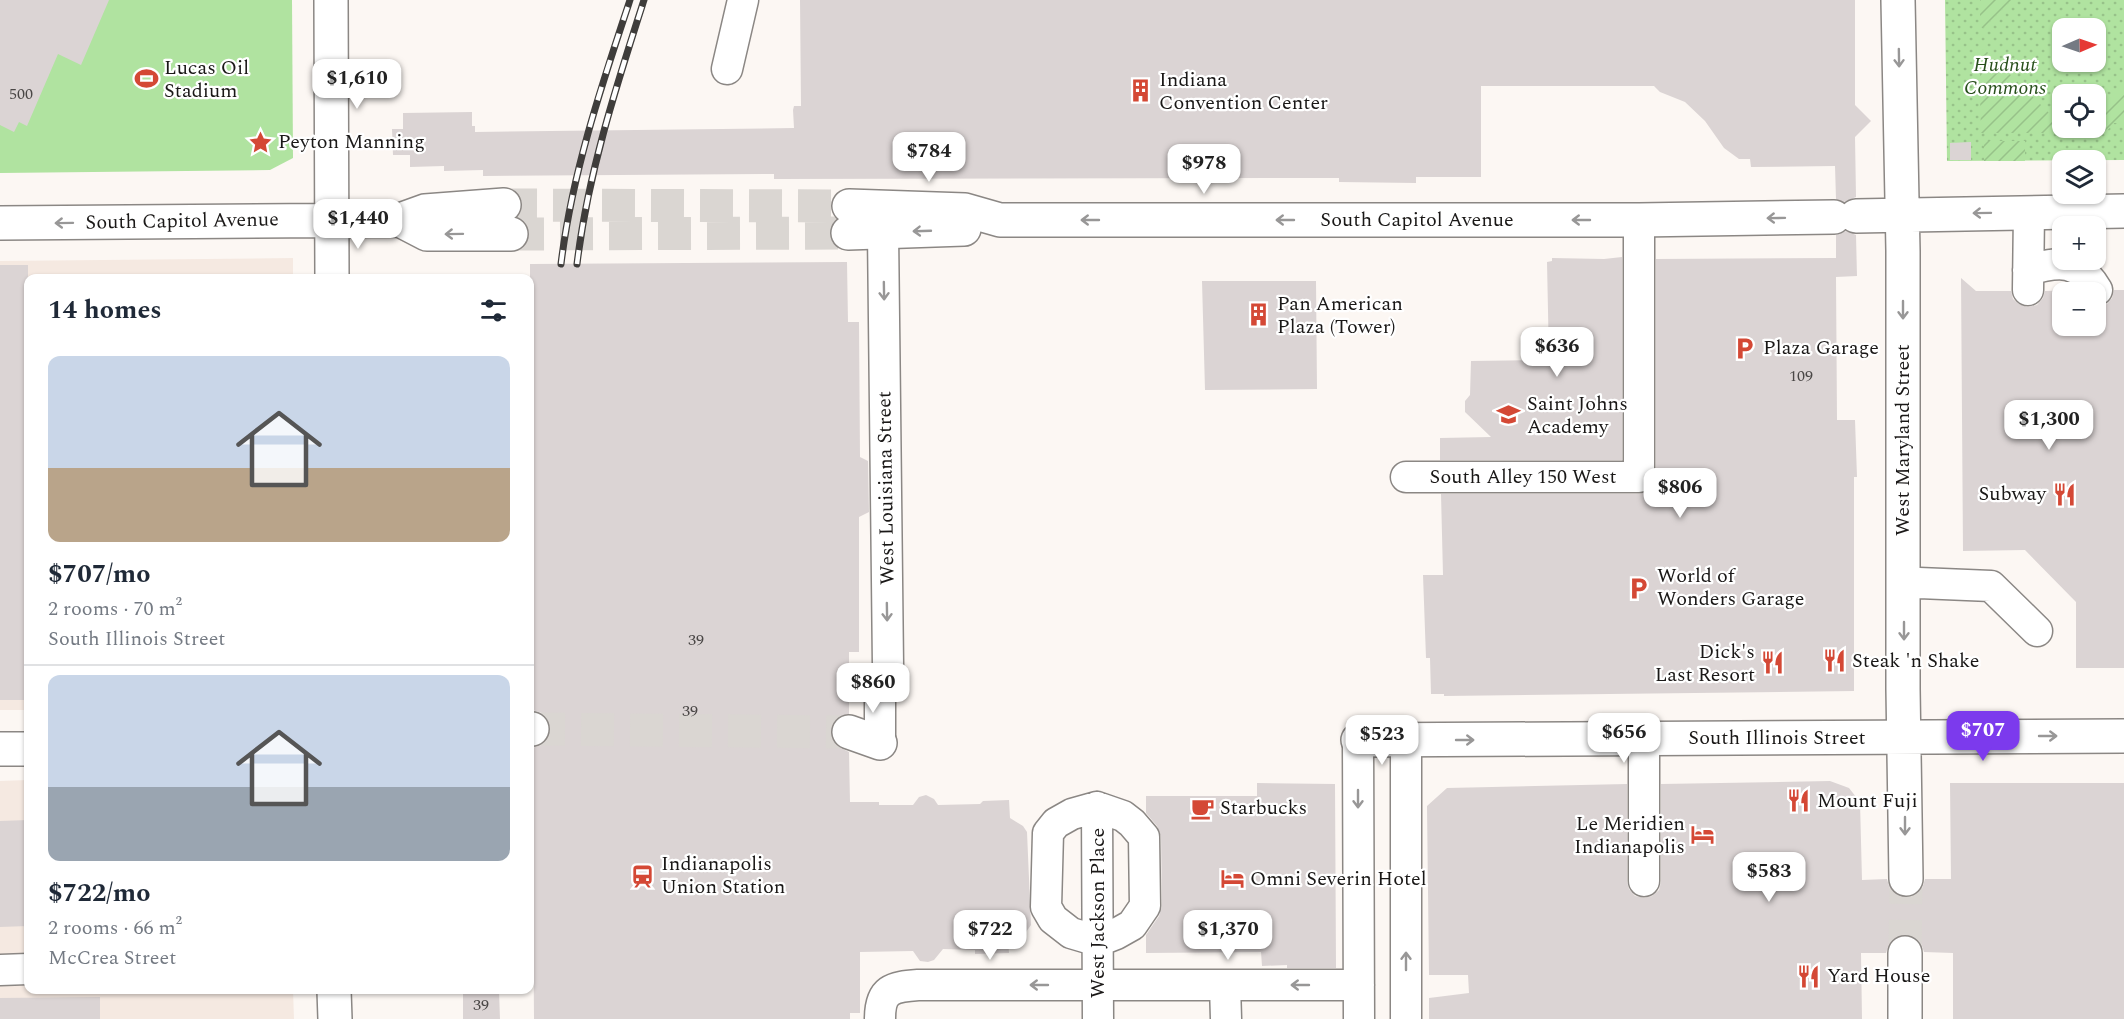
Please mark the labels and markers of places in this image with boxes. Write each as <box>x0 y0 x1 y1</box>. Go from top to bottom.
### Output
place label: Lucas Oil Stadium <box>164 53 249 106</box>
pin: $1,610 <box>308 59 406 110</box>
place label: Indiana Convention Center <box>1159 65 1328 118</box>
sports icon: Lucas Oil Stadium <box>133 66 159 92</box>
building icon: Indiana Convention Center <box>1128 78 1154 104</box>
place label: Peyton Manning <box>278 127 425 157</box>
place icon: Peyton Manning <box>247 129 273 155</box>
pin: $784 <box>893 132 965 183</box>
pin: $978 <box>1168 144 1240 195</box>
pin: $1,440 <box>309 199 407 250</box>
place label: Pan American Plaza (Tower) <box>1277 289 1403 342</box>
building icon: Pan American Plaza (Tower) <box>1246 302 1272 328</box>
pin: $636 <box>1521 327 1593 378</box>
place label: Plaza Garage <box>1763 333 1879 363</box>
parking icon: Plaza Garage <box>1732 335 1758 361</box>
place label: Saint Johns Academy <box>1527 389 1628 442</box>
pin: $1,300 <box>2000 400 2098 451</box>
school or university icon: Saint Johns Academy <box>1496 402 1522 428</box>
pin: $806 <box>1644 468 1716 519</box>
place label: Subway <box>1979 479 2047 509</box>
restaurant icon: Subway <box>2051 481 2077 507</box>
place label: World of Wonders Garage <box>1657 561 1804 614</box>
parking icon: World of Wonders Garage <box>1626 575 1652 601</box>
place label: Dick's Last Resort <box>1655 637 1755 690</box>
place label: Steak 'n Shake <box>1852 646 1979 676</box>
restaurant icon: Steak 'n Shake <box>1821 648 1847 674</box>
restaurant icon: Dick's Last Resort <box>1760 650 1786 676</box>
pin: $860 <box>837 663 909 714</box>
pin: $707 <box>1947 711 2019 762</box>
pin: $656 <box>1588 713 1660 764</box>
pin: $523 <box>1346 715 1418 766</box>
place label: Mount Fuji <box>1817 786 1918 816</box>
restaurant icon: Mount Fuji <box>1786 788 1812 814</box>
place label: Starbucks <box>1220 793 1307 823</box>
cafe icon: Starbucks <box>1189 795 1215 821</box>
place label: Le Meridien Indianapolis <box>1574 809 1685 862</box>
hotel icon: Le Meridien Indianapolis <box>1690 822 1716 848</box>
place label: Indianapolis Union Station <box>661 849 785 902</box>
pin: $583 <box>1733 852 1805 903</box>
station icon: Indianapolis Union Station <box>630 863 656 889</box>
place label: Omni Severin Hotel <box>1250 864 1427 894</box>
hotel icon: Omni Severin Hotel <box>1219 866 1245 892</box>
pin: $722 <box>954 910 1026 961</box>
pin: $1,370 <box>1179 910 1277 961</box>
place label: Yard House <box>1827 961 1930 991</box>
restaurant icon: Yard House <box>1796 963 1822 989</box>

